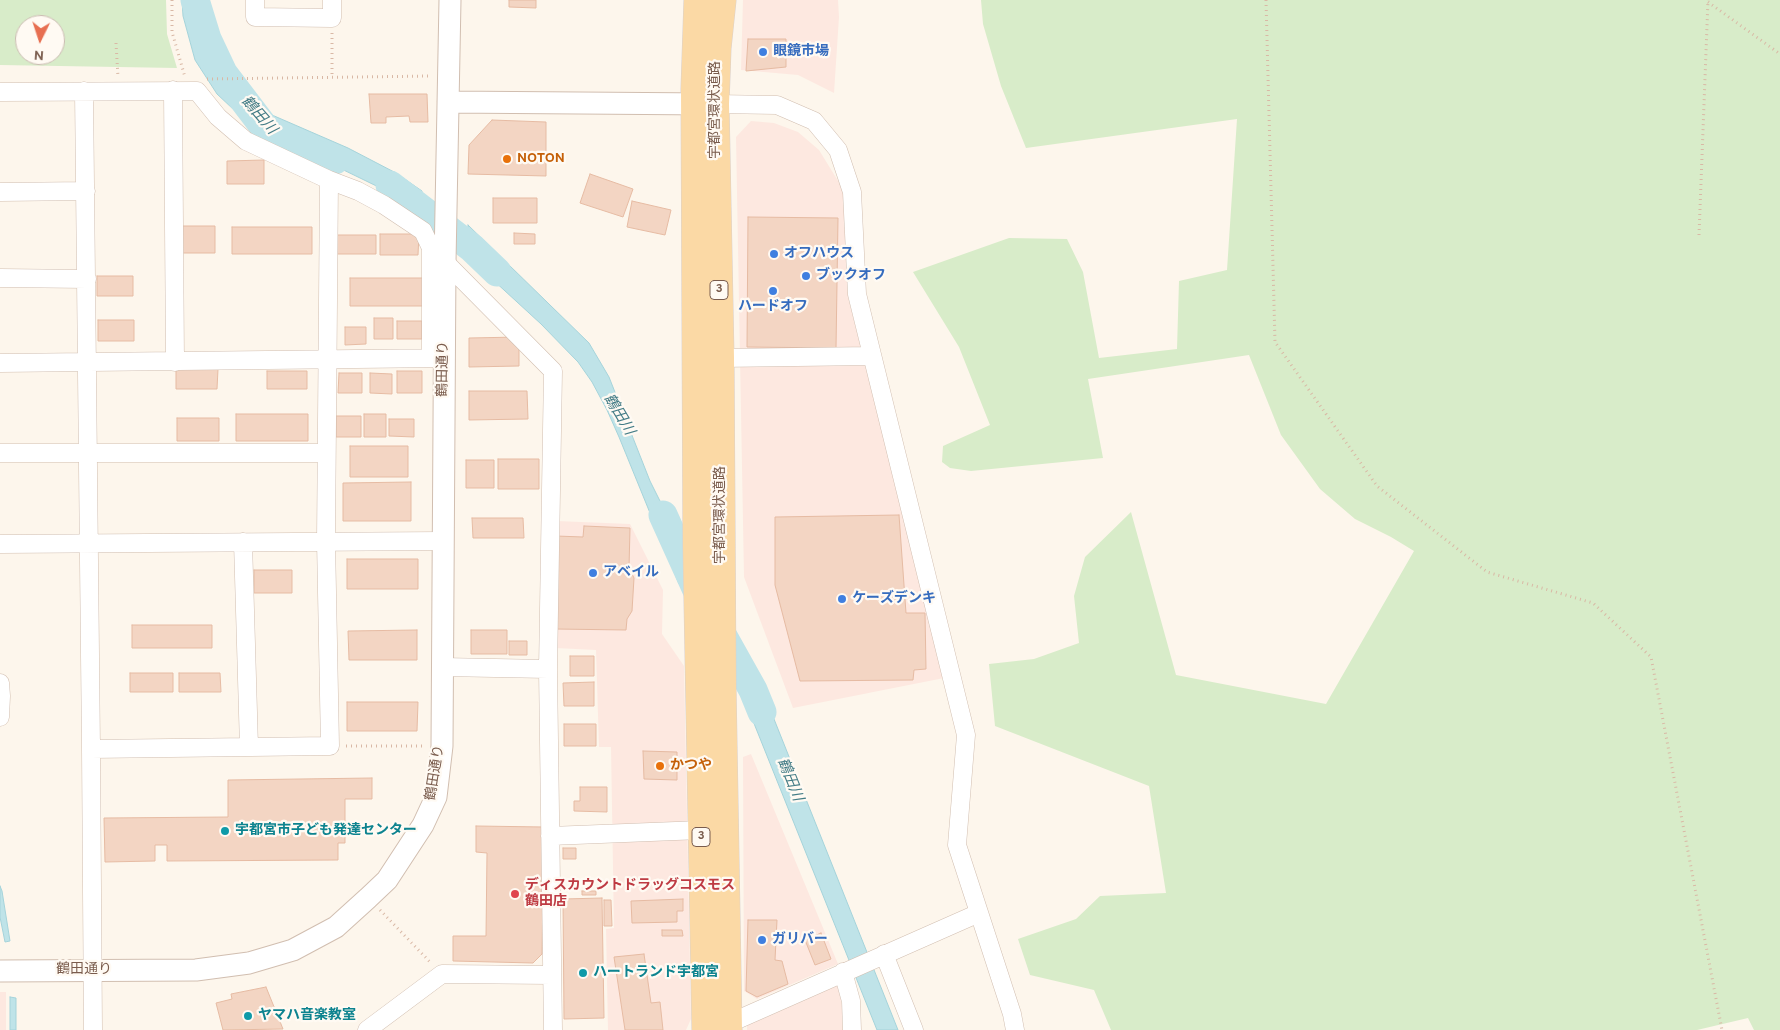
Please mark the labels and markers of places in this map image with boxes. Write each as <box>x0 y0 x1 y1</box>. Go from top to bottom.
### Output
place label: 眼鏡市場 <box>773 44 829 60</box>
marker: 眼鏡市場 <box>757 46 769 58</box>
place label: NOTON <box>517 151 565 167</box>
marker: NOTON <box>501 153 513 165</box>
place label: オフハウス <box>784 246 854 262</box>
marker: オフハウス <box>768 248 780 260</box>
place label: ブックオフ <box>816 268 886 284</box>
marker: ブックオフ <box>800 270 812 282</box>
marker: ハードオフ <box>767 285 779 297</box>
place label: ハードオフ <box>738 299 808 315</box>
place label: アベイル <box>603 565 659 581</box>
marker: アベイル <box>587 567 599 579</box>
place label: ケーズデンキ <box>852 591 936 607</box>
marker: ケーズデンキ <box>836 593 848 605</box>
place label: かつや <box>670 758 712 774</box>
marker: かつや <box>654 760 666 772</box>
place label: 宇都宮市子ども発達センター <box>235 823 417 839</box>
marker: 宇都宮市子ども発達センター <box>219 825 231 837</box>
place label: ディスカウントドラッグコスモス 鶴田店 <box>525 878 735 910</box>
marker: ディスカウントドラッグコスモス 鶴田店 <box>509 888 521 900</box>
place label: ガリバー <box>772 932 828 948</box>
marker: ガリバー <box>756 934 768 946</box>
place label: ハートランド宇都宮 <box>593 965 719 981</box>
marker: ハートランド宇都宮 <box>577 967 589 979</box>
place label: ヤマハ音楽教室 <box>258 1008 356 1024</box>
marker: ヤマハ音楽教室 <box>242 1010 254 1022</box>

